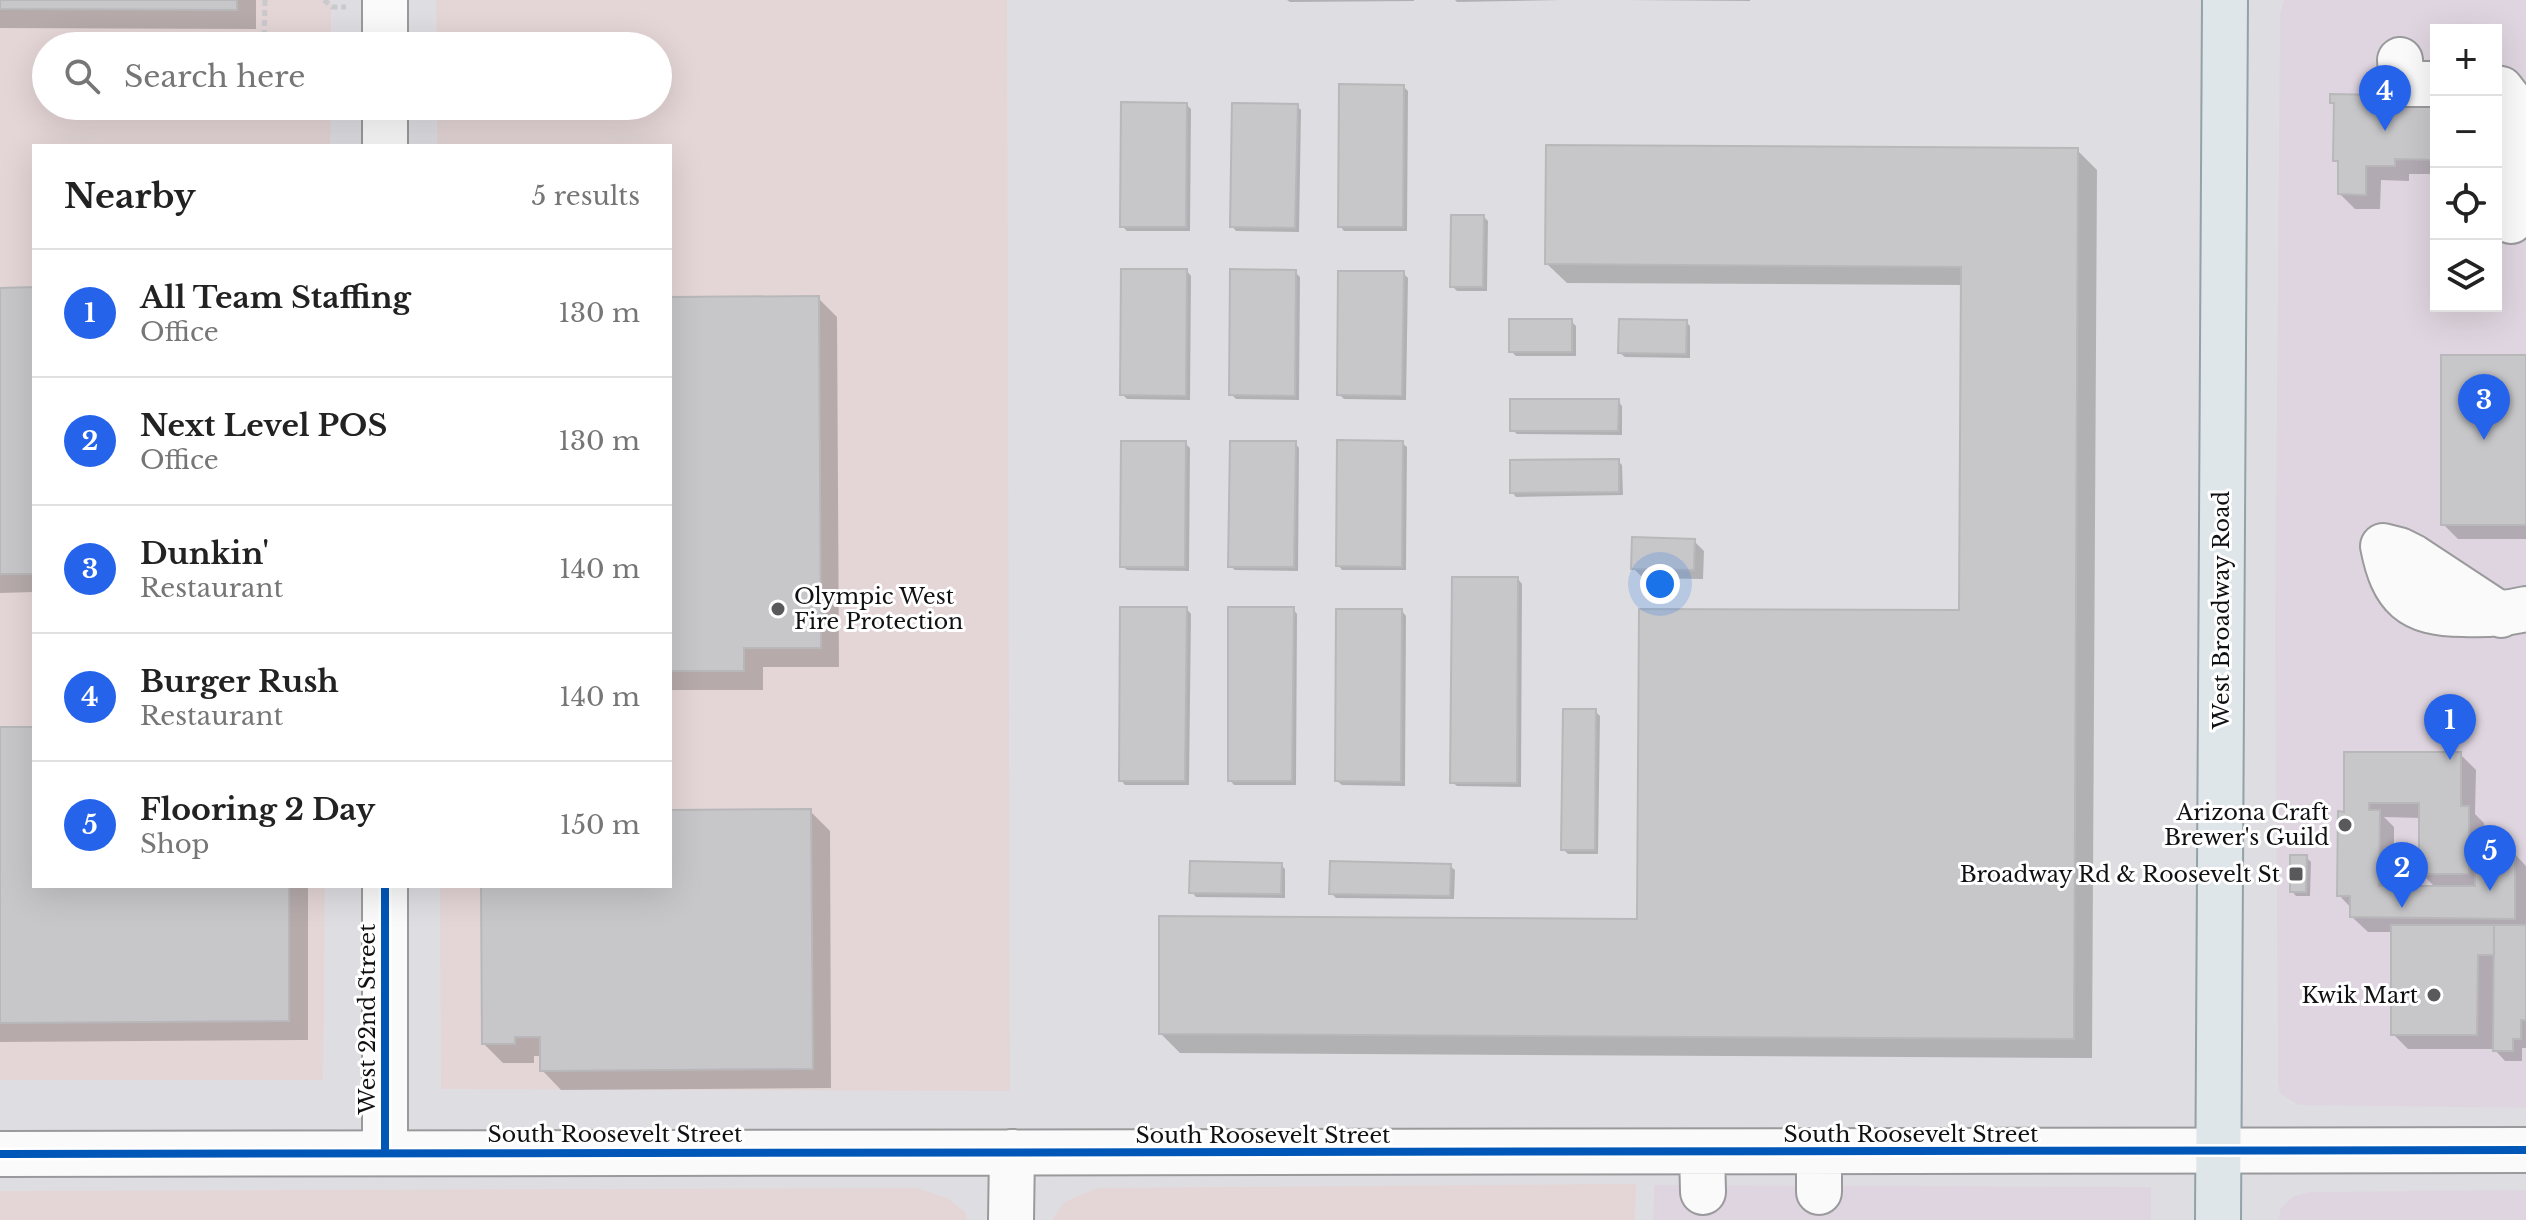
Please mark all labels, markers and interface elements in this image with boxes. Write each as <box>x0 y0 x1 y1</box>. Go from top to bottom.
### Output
map controls <box>2430 24 2502 312</box>
button: + <box>2430 24 2502 96</box>
search box <box>32 32 672 120</box>
icon: search <box>60 54 104 98</box>
text: Search here <box>124 58 305 95</box>
pin: 4 <box>2359 65 2411 131</box>
button: − <box>2430 96 2502 168</box>
button: locate <box>2430 168 2502 240</box>
text: Nearby <box>64 175 196 217</box>
text: 5 results <box>531 180 640 212</box>
button: layers <box>2430 240 2502 312</box>
text: All Team Staffing <box>140 279 411 316</box>
text: 1 <box>84 297 96 329</box>
text: 130 m <box>558 297 640 329</box>
text: Office <box>140 316 219 348</box>
pin: 3 <box>2458 374 2510 440</box>
text: Next Level POS <box>140 407 387 444</box>
text: 2 <box>82 425 98 457</box>
text: 130 m <box>558 425 640 457</box>
text: Office <box>140 444 219 476</box>
street label: West Broadway Road <box>2208 491 2235 730</box>
text: Dunkin' <box>140 535 269 572</box>
text: 3 <box>82 553 98 585</box>
text: 140 m <box>559 553 640 585</box>
your location <box>1640 564 1680 604</box>
text: Restaurant <box>140 572 283 604</box>
place label: Olympic West Fire Protection <box>794 583 963 635</box>
marker: Olympic West Fire Protection <box>769 600 787 618</box>
text: Burger Rush <box>140 663 339 700</box>
text: 4 <box>81 681 99 713</box>
text: 140 m <box>559 681 640 713</box>
pin: 1 <box>2424 694 2476 760</box>
text: Restaurant <box>140 700 283 732</box>
text: Flooring 2 Day <box>140 791 375 828</box>
place label: Arizona Craft Brewer's Guild <box>2164 799 2330 851</box>
text: 5 <box>82 809 98 841</box>
text: 150 m <box>560 809 640 841</box>
marker: Arizona Craft Brewer's Guild <box>2336 816 2354 834</box>
pin: 5 <box>2464 825 2516 891</box>
text: Shop <box>140 828 209 860</box>
pin: 2 <box>2376 842 2428 908</box>
place label: Broadway Rd & Roosevelt St <box>1960 861 2281 888</box>
marker: Broadway Rd & Roosevelt St <box>2287 865 2305 883</box>
street label: West 22nd Street <box>354 923 381 1116</box>
place label: Kwik Mart <box>2301 982 2419 1009</box>
marker: Kwik Mart <box>2425 986 2443 1004</box>
street label: South Roosevelt Street <box>488 1121 743 1148</box>
street label: South Roosevelt Street <box>1784 1121 2039 1148</box>
street label: South Roosevelt Street <box>1136 1122 1391 1149</box>

